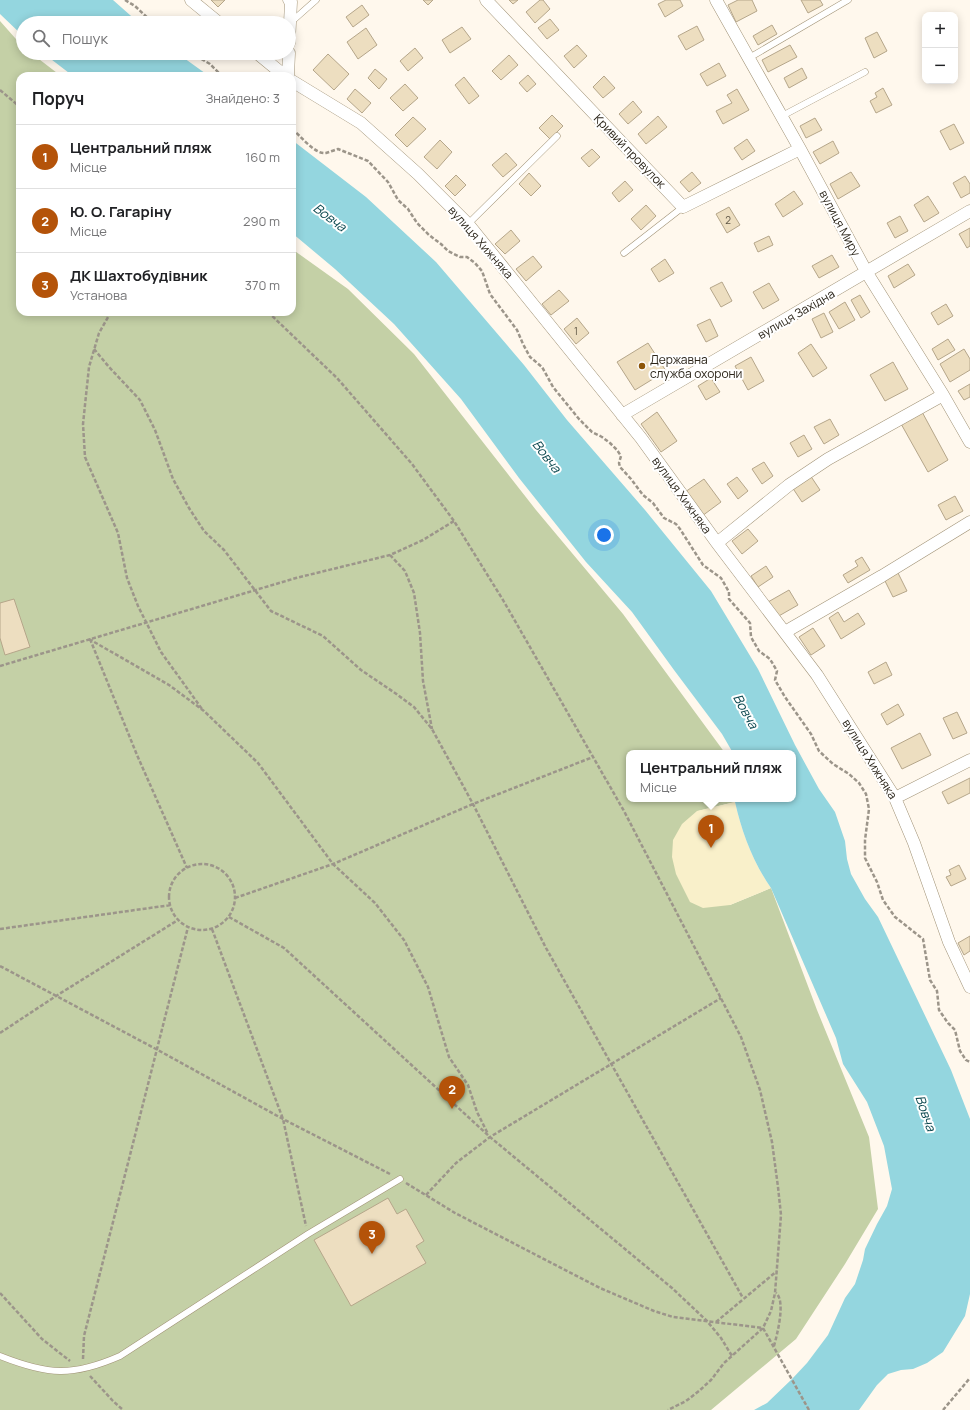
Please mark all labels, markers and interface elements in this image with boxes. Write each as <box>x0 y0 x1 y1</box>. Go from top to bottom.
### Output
map controls <box>922 12 958 84</box>
button: + <box>922 12 958 48</box>
search box <box>16 16 296 60</box>
icon: search <box>30 27 52 49</box>
text: Пошук <box>62 28 108 49</box>
button: − <box>922 48 958 84</box>
text: Поруч <box>32 87 84 110</box>
text: Знайдено: 3 <box>206 89 280 107</box>
street label: Кривий провулок <box>590 110 671 193</box>
text: Центральний пляж <box>70 137 212 158</box>
text: 1 <box>42 148 48 166</box>
text: 160 m <box>245 148 280 166</box>
text: Місце <box>70 158 107 176</box>
street label: вулиця Миру <box>815 187 865 260</box>
water label: Вовча <box>310 199 351 236</box>
text: Ю. О. Гагаріну <box>70 201 172 222</box>
street label: вулиця Хижняка <box>445 202 517 282</box>
text: 2 <box>41 212 49 230</box>
text: 290 m <box>243 212 280 230</box>
house number: 2 <box>725 213 731 227</box>
text: Місце <box>70 222 107 240</box>
text: ДК Шахтобудівник <box>70 265 207 286</box>
text: 3 <box>41 276 49 294</box>
text: 370 m <box>245 276 280 294</box>
street label: вулиця Західна <box>754 285 838 343</box>
text: Установа <box>70 286 127 304</box>
house number: 1 <box>574 324 578 338</box>
place label: Державна служба охорони <box>650 351 742 382</box>
marker: Державна служба охорони <box>637 361 647 371</box>
water label: Вовча <box>529 436 566 477</box>
street label: вулиця Хижняка <box>648 453 716 537</box>
your location <box>594 525 614 545</box>
water label: Вовча <box>729 690 763 732</box>
street label: вулиця Хижняка <box>839 716 901 802</box>
popup <box>626 750 796 802</box>
text: Центральний пляж <box>640 757 782 778</box>
text: Місце <box>640 778 677 796</box>
pin: 1 <box>698 815 724 848</box>
pin: 2 <box>439 1076 465 1109</box>
water label: Вовча <box>911 1093 941 1134</box>
pin: 3 <box>359 1221 385 1254</box>

